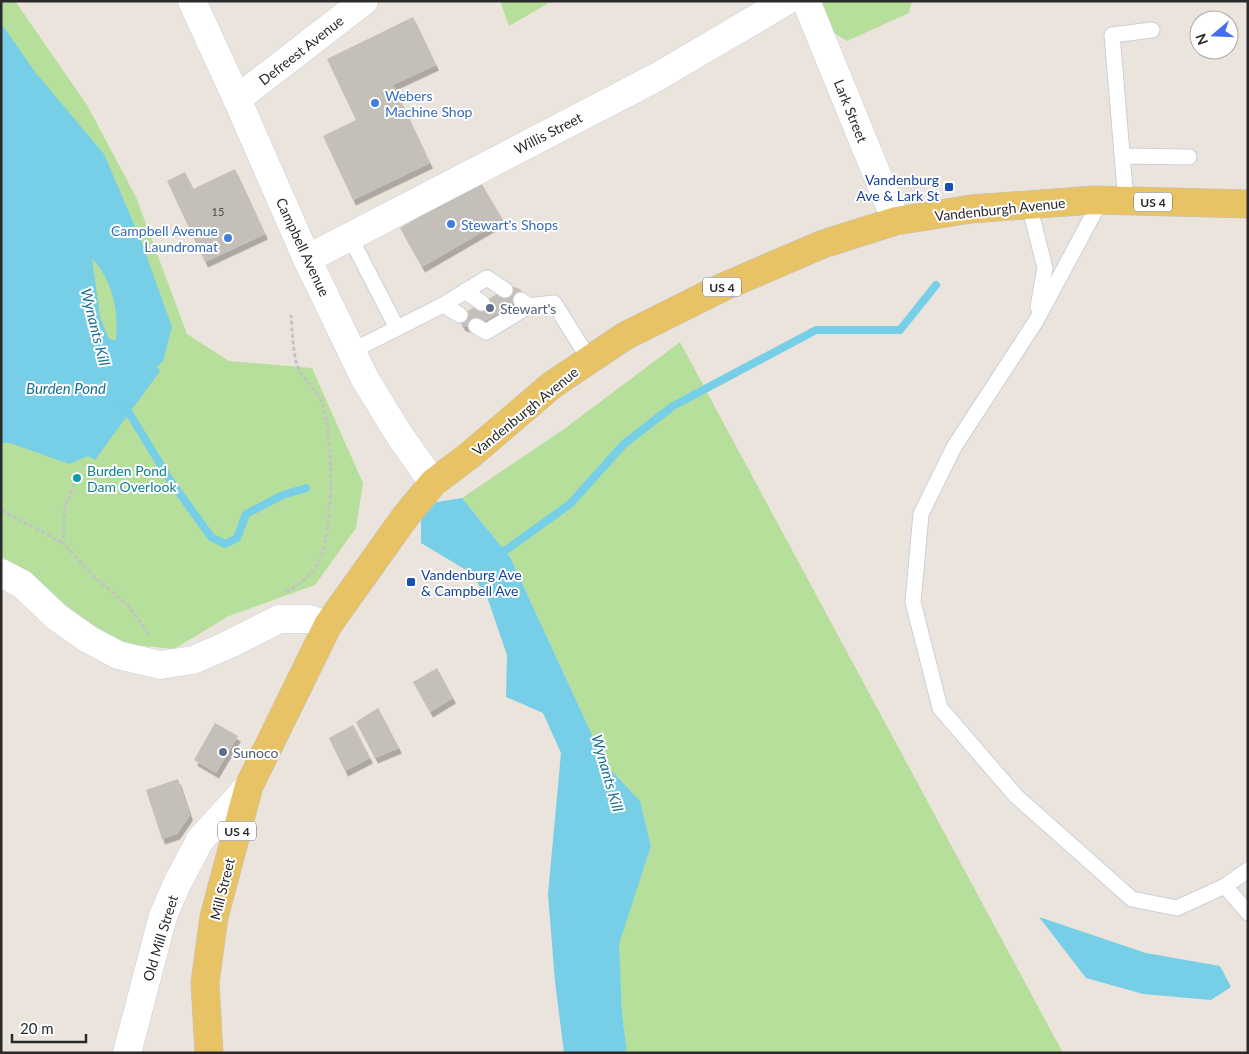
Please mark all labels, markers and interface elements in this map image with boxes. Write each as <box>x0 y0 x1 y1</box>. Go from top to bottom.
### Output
north arrow <box>1189 10 1239 60</box>
street label: Defreest Avenue <box>255 12 347 88</box>
text: N <box>1191 32 1211 47</box>
street label: Lark Street <box>831 77 871 145</box>
place label: Webers Machine Shop <box>385 87 473 120</box>
marker: Webers Machine Shop <box>369 97 381 109</box>
street label: Willis Street <box>511 109 585 157</box>
place label: Vandenburg Ave & Lark St <box>856 171 939 204</box>
marker: Vandenburg Ave & Lark St <box>943 181 955 193</box>
road number: US 4 <box>1134 192 1172 212</box>
street label: Vandenburgh Avenue <box>934 194 1066 224</box>
street label: Campbell Avenue <box>273 195 333 299</box>
house number: 15 <box>212 205 224 218</box>
place label: Stewart's Shops <box>461 216 558 233</box>
marker: Stewart's Shops <box>445 218 457 230</box>
place label: Campbell Avenue Laundromat <box>111 222 218 255</box>
marker: Campbell Avenue Laundromat <box>222 232 234 244</box>
road number: US 4 <box>703 278 741 296</box>
water label: Wynants Kill <box>78 286 114 368</box>
place label: Stewart's <box>500 300 556 317</box>
marker: Stewart's <box>484 302 496 314</box>
street label: Vandenburgh Avenue <box>469 363 581 459</box>
water label: Burden Pond <box>26 379 106 397</box>
place label: Burden Pond Dam Overlook <box>87 462 177 495</box>
marker: Burden Pond Dam Overlook <box>71 472 83 484</box>
place label: Vandenburg Ave & Campbell Ave <box>421 566 522 599</box>
marker: Vandenburg Ave & Campbell Ave <box>405 576 417 588</box>
water label: Wynants Kill <box>588 732 628 814</box>
place label: Sunoco <box>233 744 279 761</box>
marker: Sunoco <box>217 746 229 758</box>
road number: US 4 <box>218 821 256 840</box>
street label: Mill Street <box>206 856 238 922</box>
street label: Old Mill Street <box>139 893 181 983</box>
scale bar <box>12 1012 86 1044</box>
text: 20 m <box>20 1019 54 1037</box>

